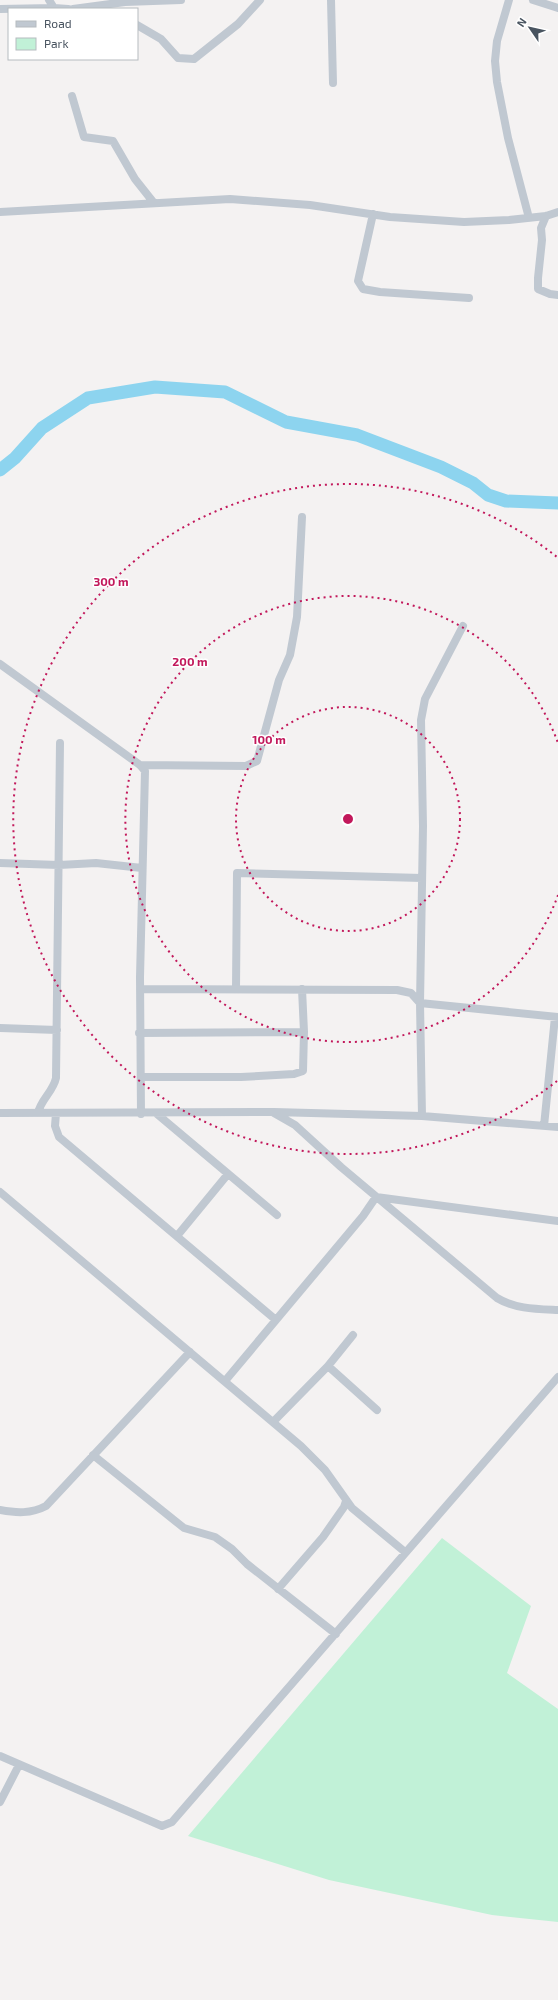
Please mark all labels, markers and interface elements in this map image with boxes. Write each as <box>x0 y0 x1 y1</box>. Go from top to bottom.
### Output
legend <box>8 8 138 60</box>
north arrow <box>510 8 550 48</box>
text: N <box>514 15 529 29</box>
text: Road <box>44 16 72 30</box>
text: Park <box>44 36 69 50</box>
text: 300 m <box>93 574 129 588</box>
text: 200 m <box>172 654 208 668</box>
text: 100 m <box>252 732 286 746</box>
centre of rings <box>341 812 355 826</box>

